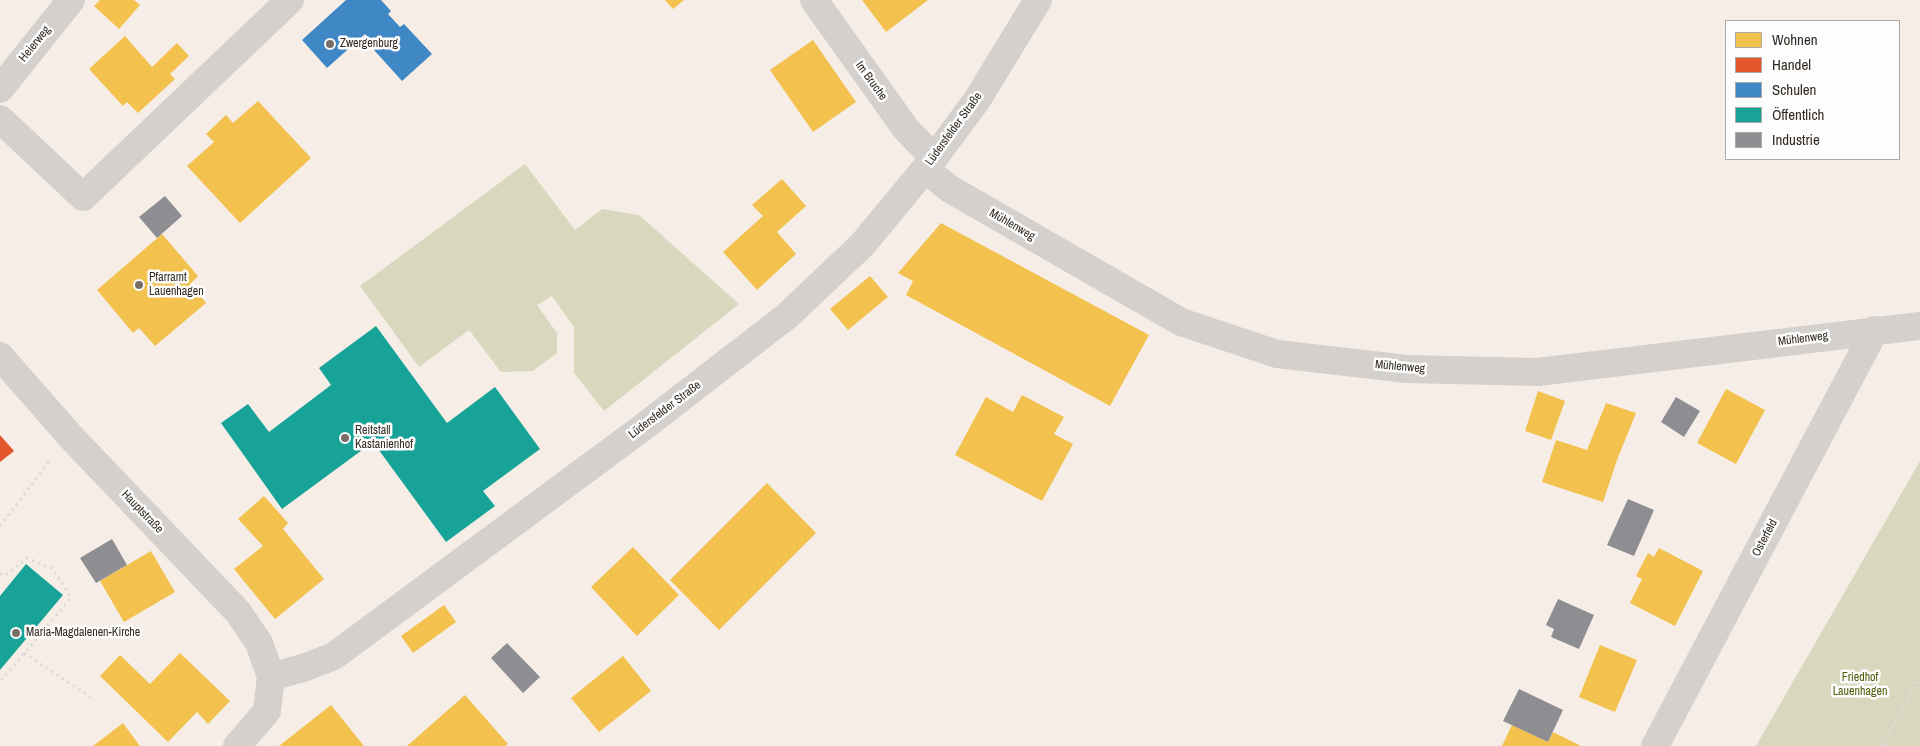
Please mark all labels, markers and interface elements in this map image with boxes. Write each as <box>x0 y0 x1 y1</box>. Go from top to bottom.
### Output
legend <box>1725 20 1900 160</box>
street label: Heierweg <box>16 23 54 65</box>
text: Wohnen <box>1772 29 1818 50</box>
place label: Zwergenburg <box>340 37 398 51</box>
marker: Zwergenburg <box>324 38 336 50</box>
text: Handel <box>1772 54 1811 75</box>
street label: Im Bruche <box>852 59 890 103</box>
text: Schulen <box>1772 79 1816 100</box>
street label: Lüdersfelder Straße <box>923 90 985 168</box>
text: Öffentlich <box>1772 104 1824 125</box>
text: Industrie <box>1772 129 1820 150</box>
street label: Mühlenweg <box>987 206 1037 244</box>
place label: Pfarramt Lauenhagen <box>149 271 204 299</box>
marker: Pfarramt Lauenhagen <box>133 279 145 291</box>
street label: Mühlenweg <box>1777 329 1829 349</box>
street label: Mühlenweg <box>1374 358 1426 376</box>
street label: Lüdersfelder Straße <box>626 378 704 442</box>
place label: Reitstall Kastanienhof <box>355 424 413 452</box>
marker: Reitstall Kastanienhof <box>339 432 351 444</box>
street label: Hauptstraße <box>118 488 166 536</box>
street label: Osterfeld <box>1749 517 1781 559</box>
place label: Maria-Magdalenen-Kirche <box>26 626 140 640</box>
marker: Maria-Magdalenen-Kirche <box>10 627 22 639</box>
park label: Friedhof Lauenhagen <box>1833 671 1887 699</box>

